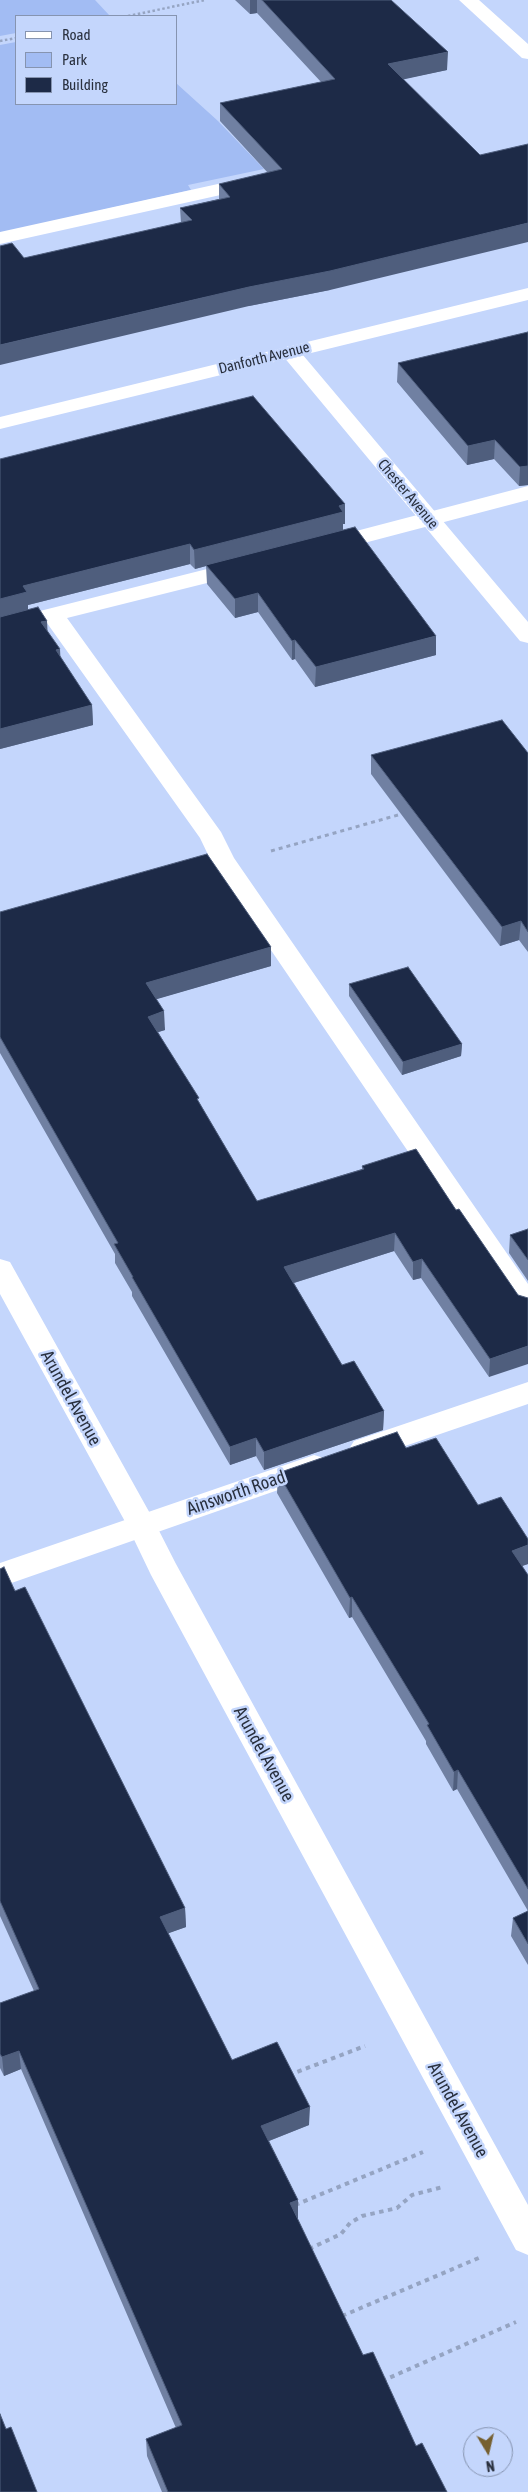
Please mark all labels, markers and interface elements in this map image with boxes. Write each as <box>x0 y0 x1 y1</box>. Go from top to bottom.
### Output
legend <box>15 15 178 105</box>
text: Road <box>62 26 91 43</box>
text: Park <box>62 51 87 68</box>
text: Building <box>62 76 108 93</box>
street label: Danforth Avenue <box>217 338 311 378</box>
street label: Chester Avenue <box>374 456 442 532</box>
street label: Arundel Avenue <box>36 1347 106 1449</box>
street label: Ainsworth Road <box>184 1466 288 1520</box>
street label: Arundel Avenue <box>229 1703 299 1805</box>
street label: Arundel Avenue <box>423 2059 493 2161</box>
north arrow <box>463 2427 513 2477</box>
text: N <box>485 2457 496 2474</box>

